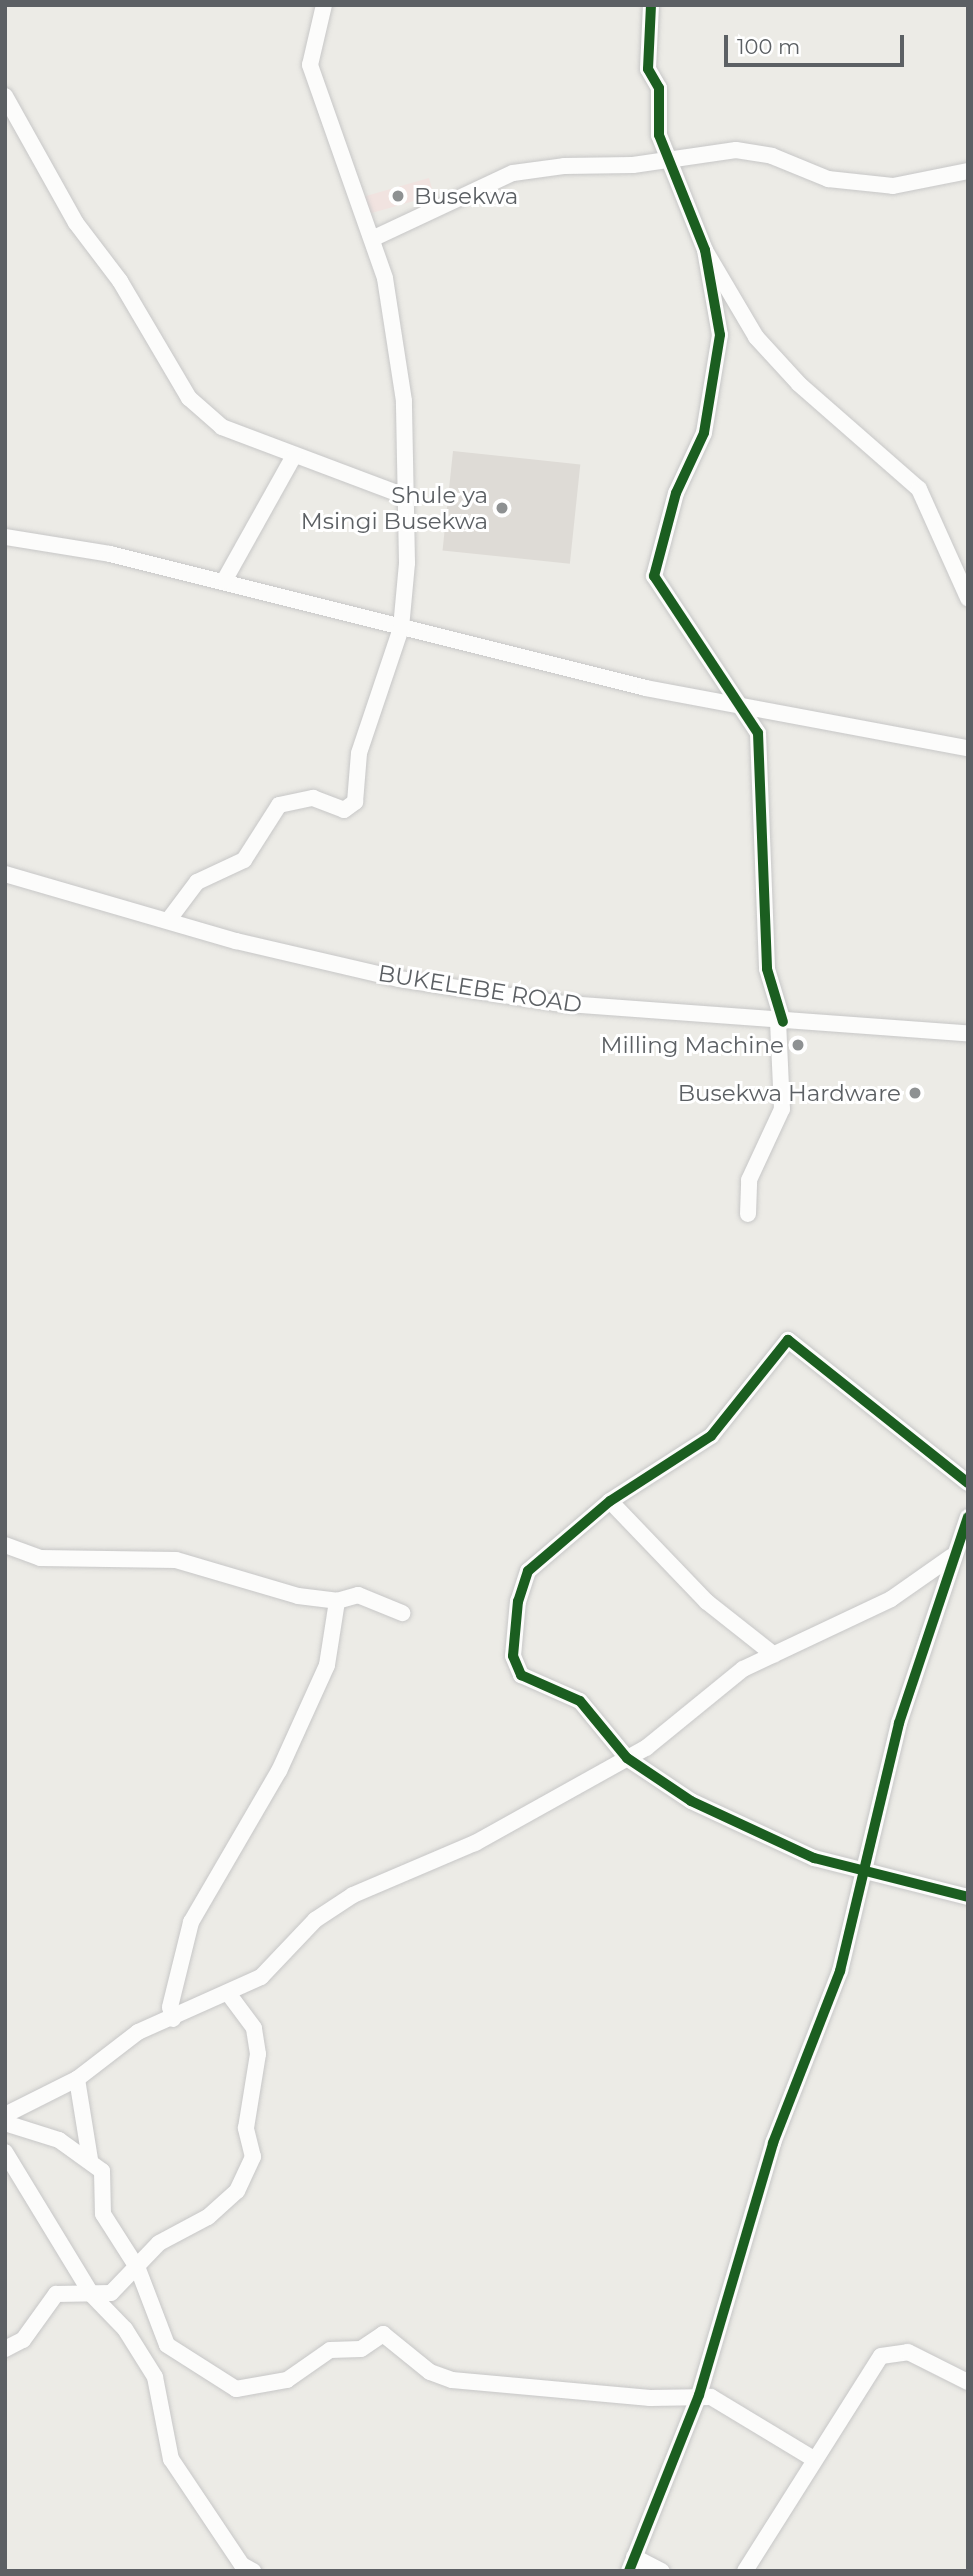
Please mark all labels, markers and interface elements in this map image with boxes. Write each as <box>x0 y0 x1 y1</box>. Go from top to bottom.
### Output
scale bar <box>728 21 908 65</box>
text: 100 m <box>737 34 800 59</box>
place label: Busekwa <box>414 182 518 210</box>
marker: Busekwa <box>388 186 408 206</box>
place label: Shule ya Msingi Busekwa <box>301 481 488 535</box>
marker: Shule ya Msingi Busekwa <box>494 500 510 516</box>
street label: BUKELEBE ROAD <box>376 959 584 1019</box>
place label: Milling Machine <box>600 1031 784 1059</box>
marker: Milling Machine <box>790 1037 806 1053</box>
place label: Busekwa Hardware <box>678 1079 901 1107</box>
marker: Busekwa Hardware <box>907 1085 923 1101</box>

